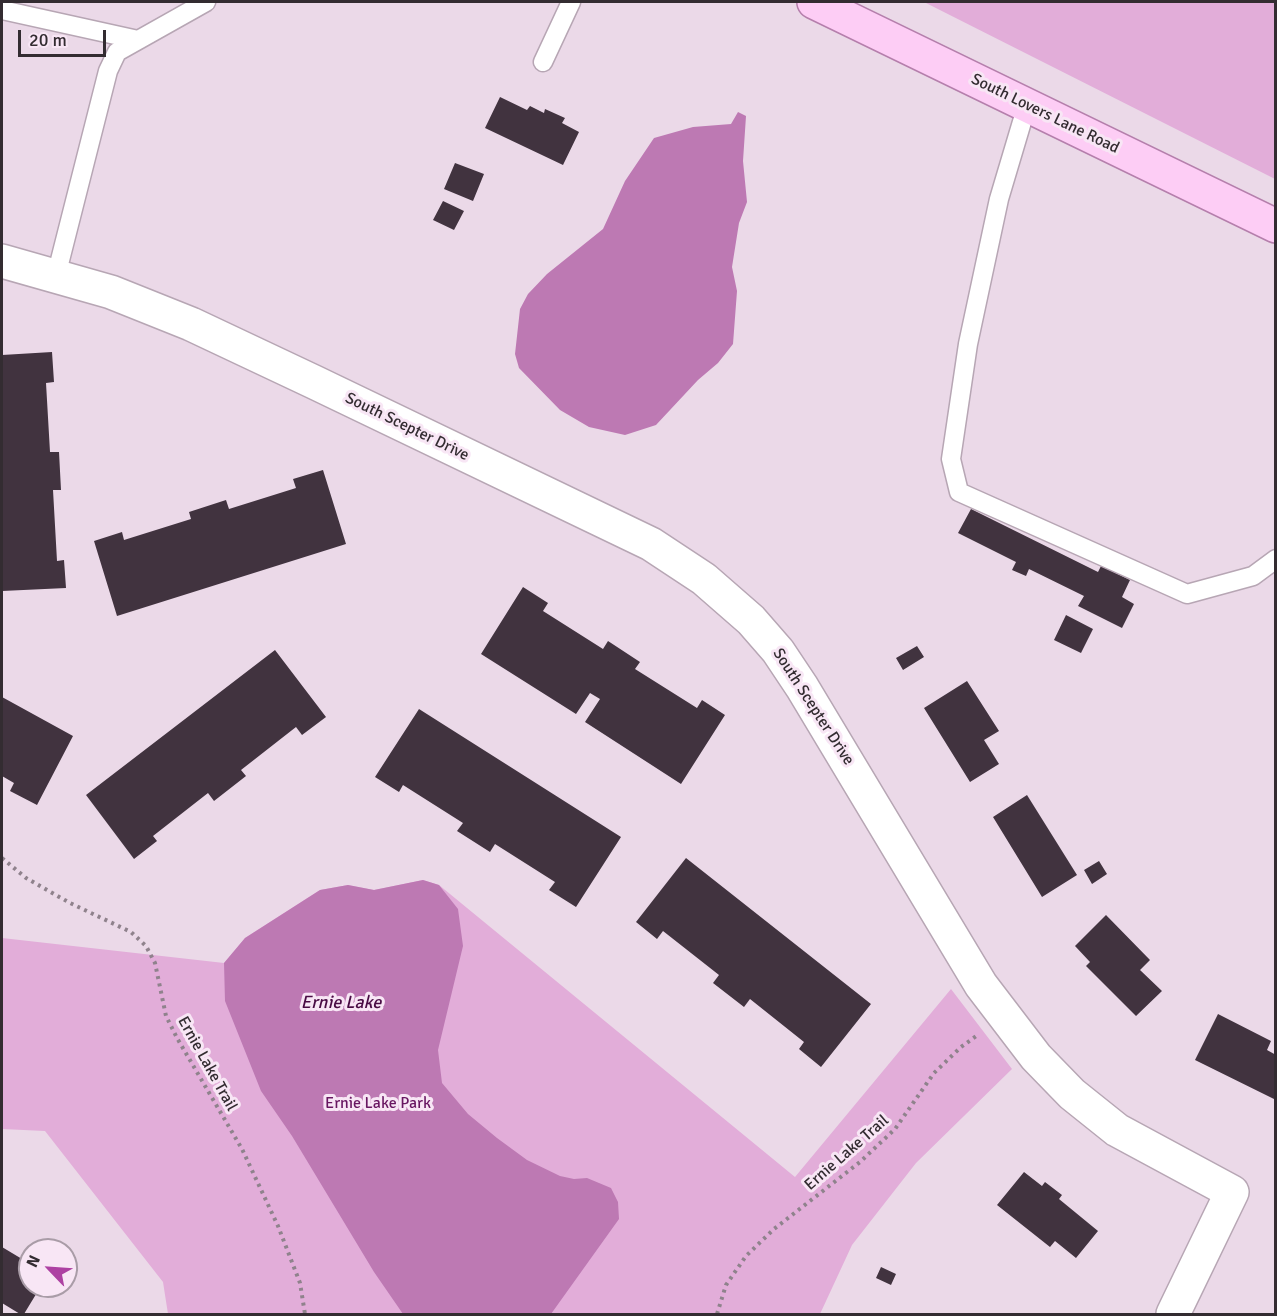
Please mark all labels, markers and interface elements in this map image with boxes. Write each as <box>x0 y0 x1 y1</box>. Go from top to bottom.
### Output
scale bar <box>21 18 110 56</box>
text: 20 m <box>29 29 67 51</box>
street label: South Lovers Lane Road <box>968 70 1122 158</box>
street label: South Scepter Drive <box>342 389 472 465</box>
street label: South Scepter Drive <box>768 645 858 769</box>
water label: Ernie Lake <box>301 992 381 1014</box>
street label: Ernie Lake Trail <box>173 1013 241 1115</box>
park label: Ernie Lake Park <box>325 1094 431 1114</box>
street label: Ernie Lake Trail <box>801 1111 893 1195</box>
north arrow <box>18 1238 78 1298</box>
text: N <box>22 1252 45 1271</box>

